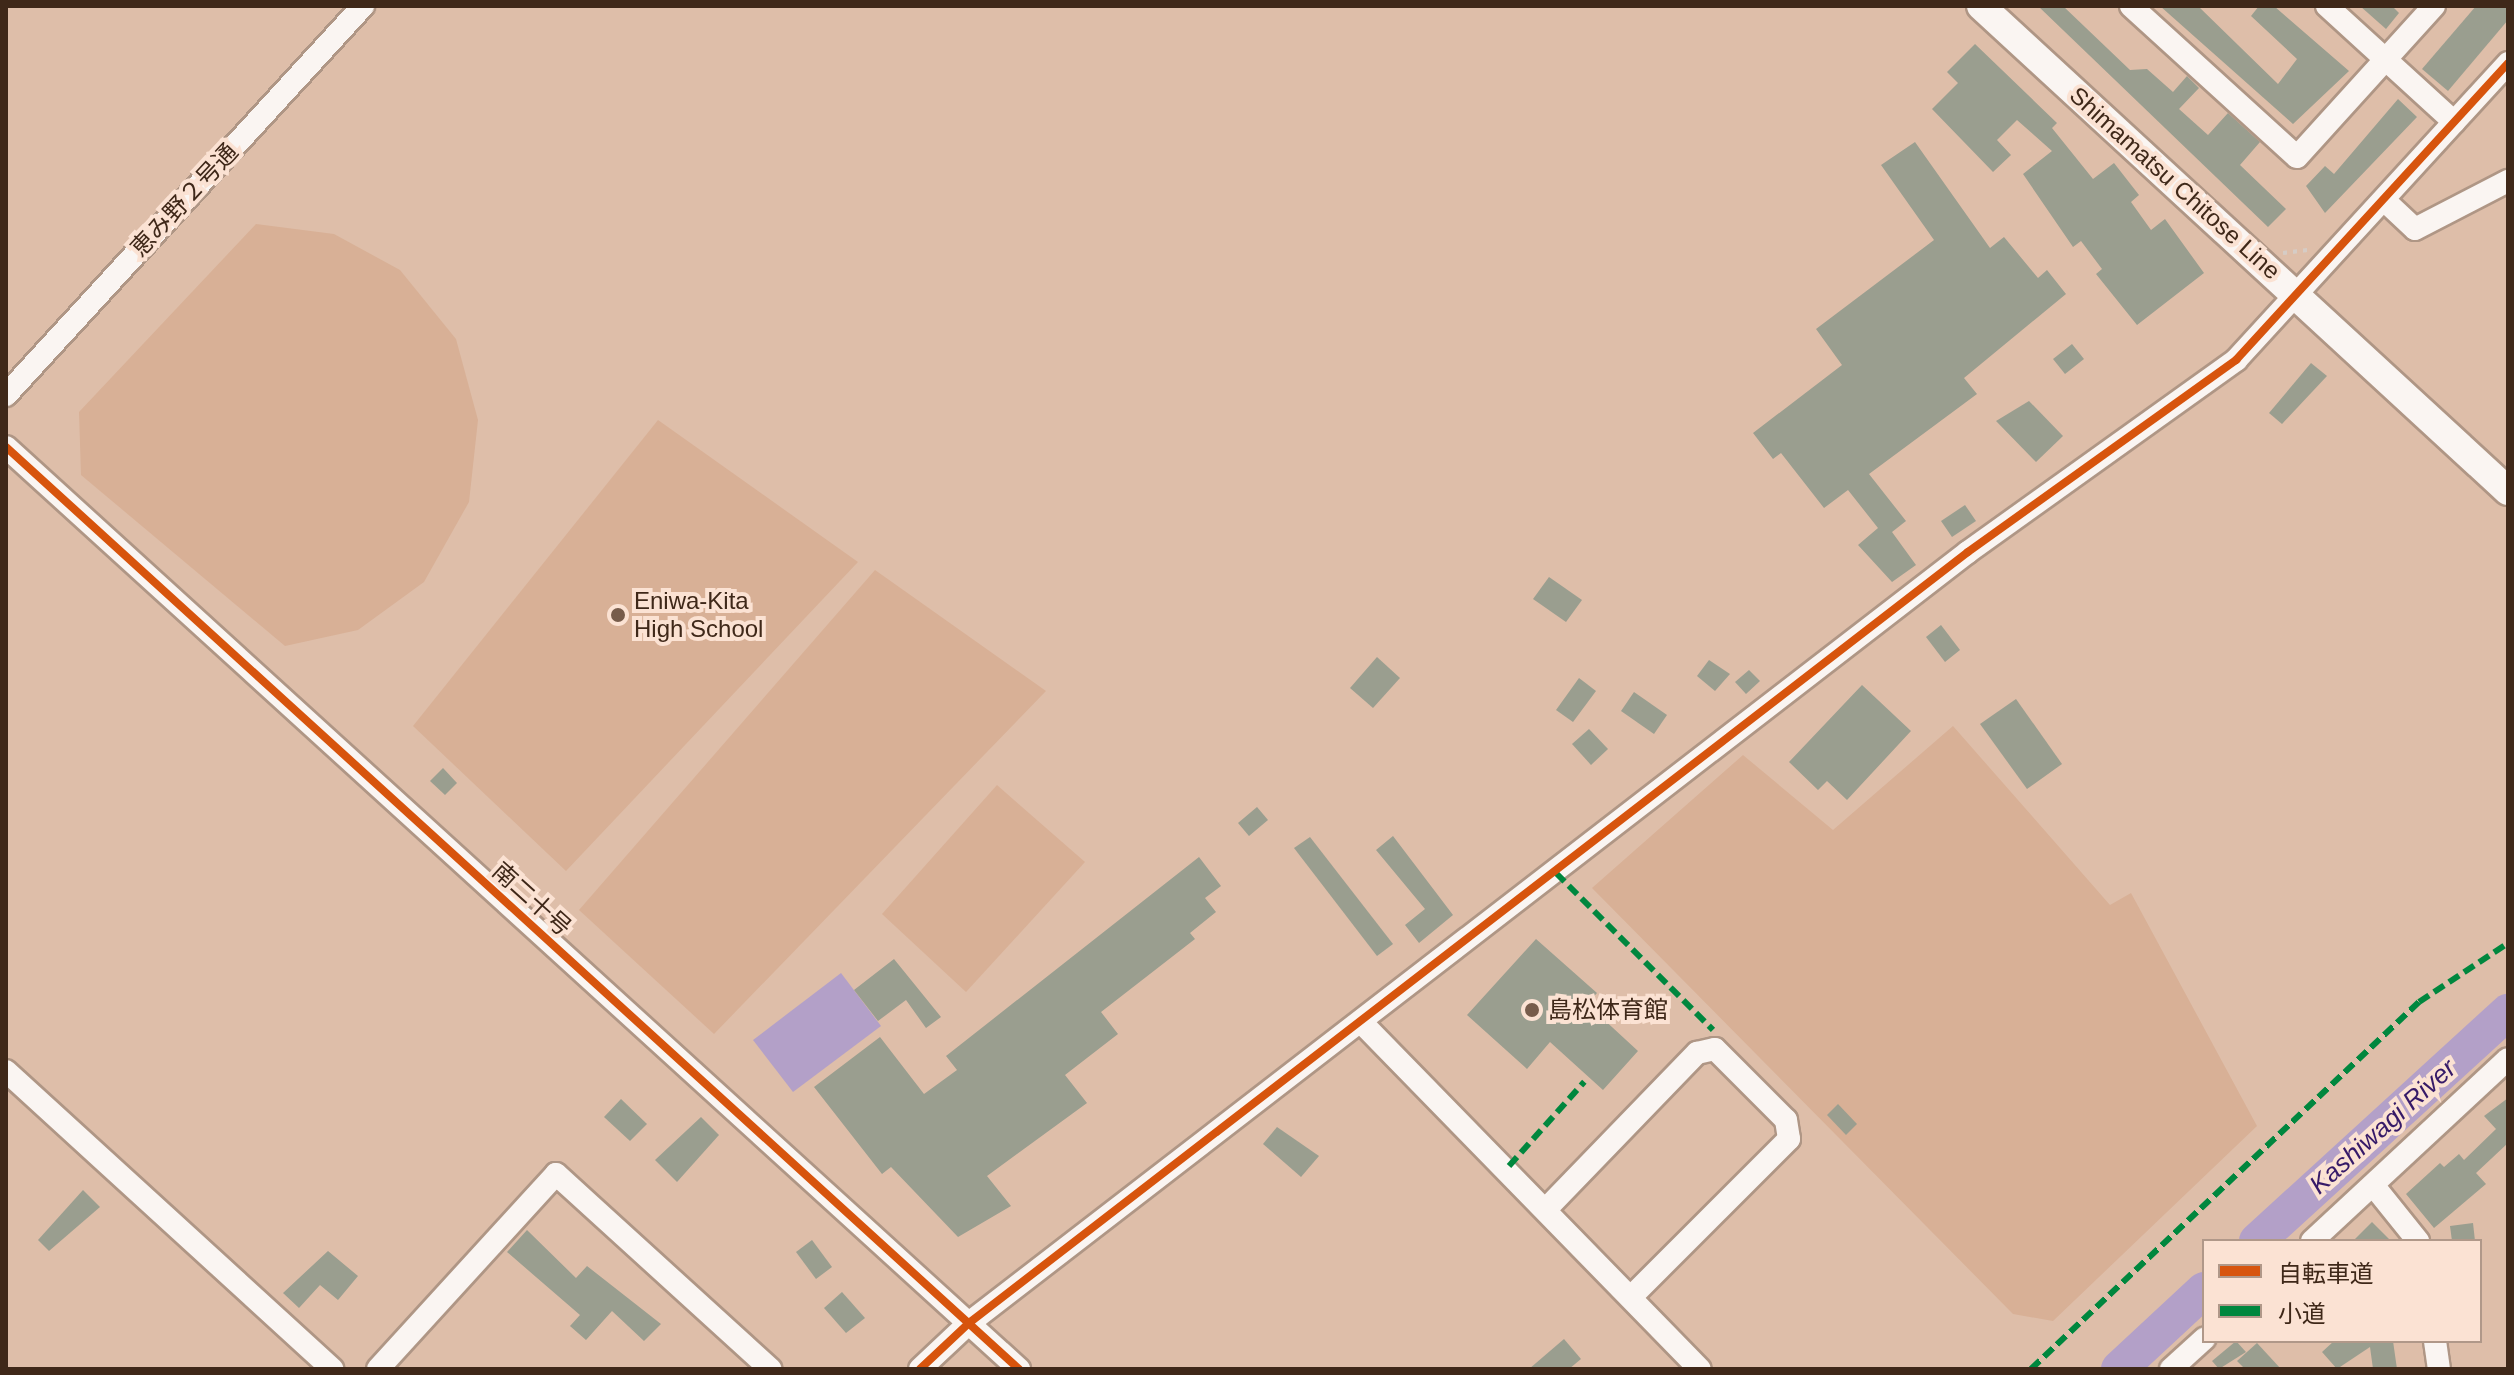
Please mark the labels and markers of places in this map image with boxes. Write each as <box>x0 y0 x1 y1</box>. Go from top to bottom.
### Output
place label: Eniwa-Kita High School <box>634 587 763 643</box>
marker: Eniwa-Kita High School <box>609 606 627 624</box>
place label: 島松体育館 <box>1548 996 1668 1024</box>
marker: 島松体育館 <box>1523 1001 1541 1019</box>

